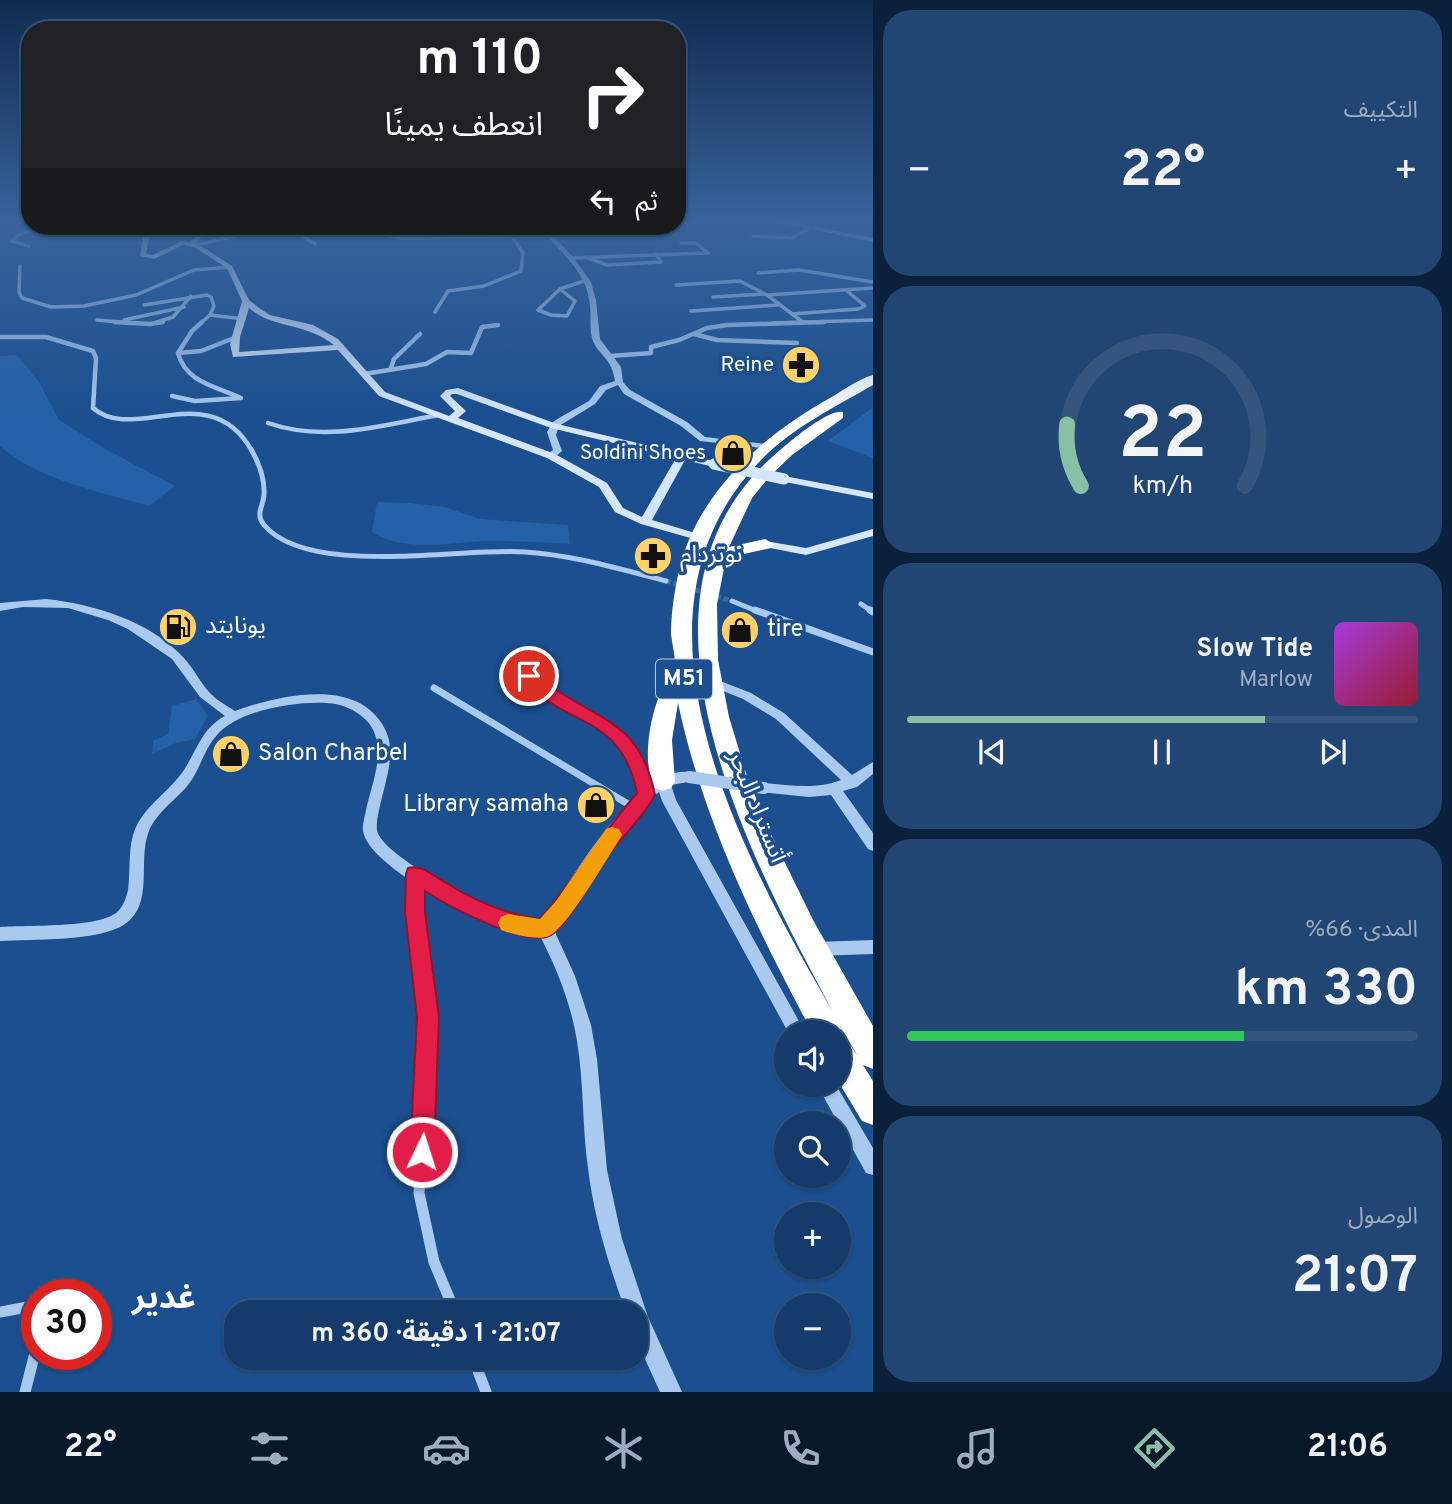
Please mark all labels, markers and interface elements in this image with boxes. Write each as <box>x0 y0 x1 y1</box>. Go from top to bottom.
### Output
text: 110 m <box>416 30 543 92</box>
icon: right <box>567 49 658 140</box>
text: التكييف <box>1344 97 1418 126</box>
text: انعطف يمينًا <box>384 107 543 147</box>
text: 22° <box>1120 139 1205 205</box>
text: − <box>907 148 932 197</box>
text: + <box>1393 148 1418 197</box>
icon: left <box>584 182 622 220</box>
text: ثم <box>636 187 658 220</box>
pharmacy icon: Reine <box>780 344 822 386</box>
place label: Reine <box>720 352 774 379</box>
text: 22 <box>1118 392 1207 484</box>
shop icon: Soldini Shoes <box>712 432 754 474</box>
place label: Soldini Shoes <box>580 440 706 467</box>
text: km/h <box>1132 470 1193 502</box>
pharmacy icon: نوتردام <box>632 535 674 577</box>
place label: نوتردام <box>680 541 743 572</box>
fuel station icon: يونايتد <box>157 606 199 648</box>
shop icon: tire <box>719 609 761 651</box>
place label: يونايتد <box>205 612 266 642</box>
place label: tire <box>767 615 803 645</box>
text: Slow Tide <box>1197 633 1313 666</box>
pin <box>499 646 559 706</box>
icon: arrive <box>510 657 548 695</box>
road number: M51 <box>656 660 712 698</box>
text: Marlow <box>1239 666 1313 695</box>
shop icon: Salon Charbel <box>210 733 252 775</box>
icon: previous <box>973 733 1011 771</box>
icon: pause <box>1143 733 1181 771</box>
icon: next <box>1314 733 1352 771</box>
place label: Salon Charbel <box>258 739 408 769</box>
street label: أتستراد البحر <box>719 744 795 868</box>
shop icon: Library samaha <box>575 784 617 826</box>
place label: Library samaha <box>403 790 569 820</box>
text: المدى · 66% <box>1305 916 1418 945</box>
text: 330 km <box>1235 958 1418 1024</box>
map controls <box>774 1020 851 1370</box>
button: sound <box>774 1020 851 1097</box>
button: search <box>774 1111 851 1188</box>
position arrow <box>385 1115 459 1189</box>
button: + <box>774 1202 851 1279</box>
text: الوصول <box>1348 1203 1418 1232</box>
text: 21:07 <box>1292 1245 1418 1311</box>
speed limit sign: 30 <box>21 1279 112 1370</box>
district label: غدير <box>130 1279 196 1321</box>
button: − <box>774 1293 851 1370</box>
text: 21:07 · 1 دقيقة · 360 m <box>311 1318 561 1351</box>
icon: filters <box>245 1424 294 1473</box>
icon: car <box>422 1424 471 1473</box>
icon: climate <box>599 1424 648 1473</box>
icon: phone <box>776 1424 825 1473</box>
icon: music <box>953 1424 1002 1473</box>
icon: directions <box>1130 1424 1179 1473</box>
text: 22° <box>64 1428 117 1468</box>
text: 21:06 <box>1307 1428 1388 1468</box>

